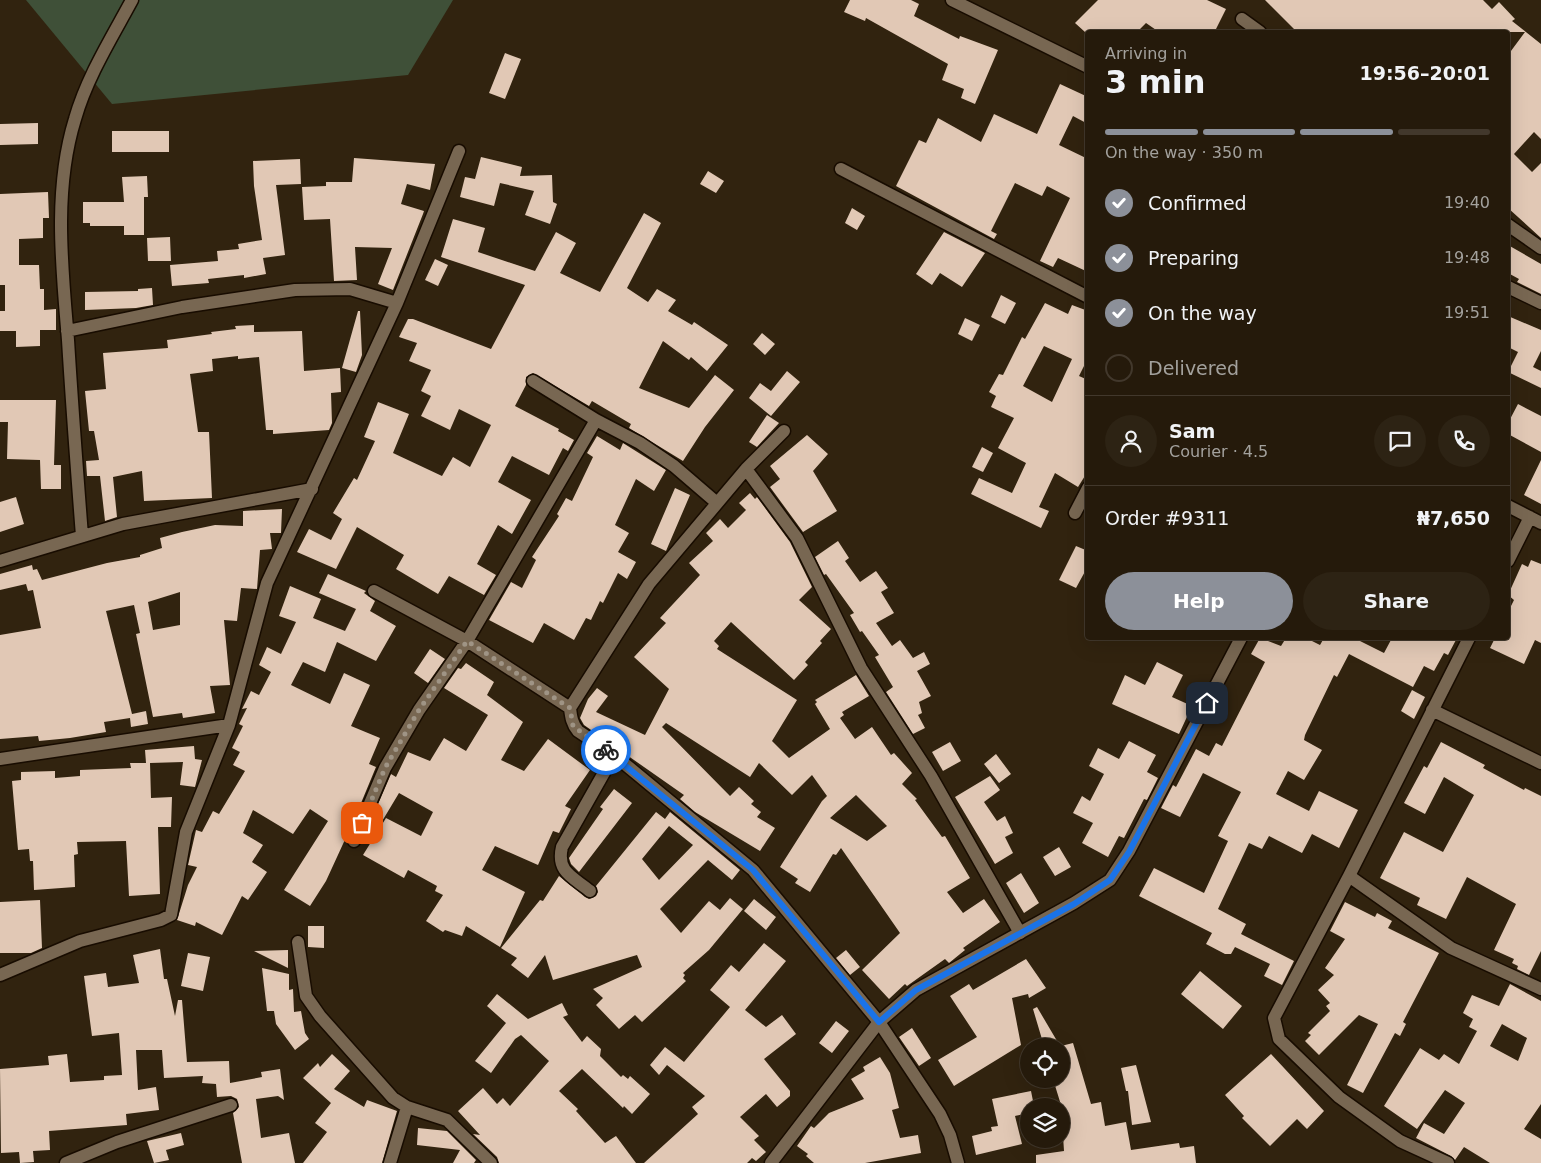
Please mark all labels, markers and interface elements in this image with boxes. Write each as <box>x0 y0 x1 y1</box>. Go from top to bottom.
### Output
text: Arriving in <box>1105 44 1187 63</box>
text: 19:56–20:01 <box>1360 62 1490 84</box>
text: 3 min <box>1105 63 1206 101</box>
text: On the way · 350 m <box>1105 143 1263 162</box>
icon: check <box>1105 189 1133 217</box>
text: Confirmed <box>1148 192 1247 214</box>
text: 19:40 <box>1444 193 1490 212</box>
icon: check <box>1105 244 1133 272</box>
text: Preparing <box>1148 247 1239 269</box>
text: 19:48 <box>1444 248 1490 267</box>
icon: check <box>1105 299 1133 327</box>
text: On the way <box>1148 302 1257 324</box>
text: 19:51 <box>1444 303 1490 322</box>
text: Delivered <box>1148 357 1239 379</box>
button: person <box>1105 415 1157 467</box>
button: chat <box>1374 415 1426 467</box>
button: phone <box>1438 415 1490 467</box>
text: Sam <box>1169 420 1215 442</box>
text: Courier · 4.5 <box>1169 442 1268 461</box>
text: Order #9311 <box>1105 507 1229 529</box>
text: ₦7,650 <box>1417 507 1490 529</box>
button: Help <box>1105 572 1293 630</box>
button: Share <box>1303 572 1490 630</box>
pin <box>1186 682 1228 724</box>
icon: home <box>1193 689 1221 717</box>
courier <box>581 725 631 775</box>
icon: bike <box>592 736 620 764</box>
pin <box>341 802 383 844</box>
icon: bag <box>348 809 376 837</box>
map controls <box>1020 1038 1070 1148</box>
button: locate <box>1020 1038 1070 1088</box>
button: layers <box>1020 1098 1070 1148</box>

